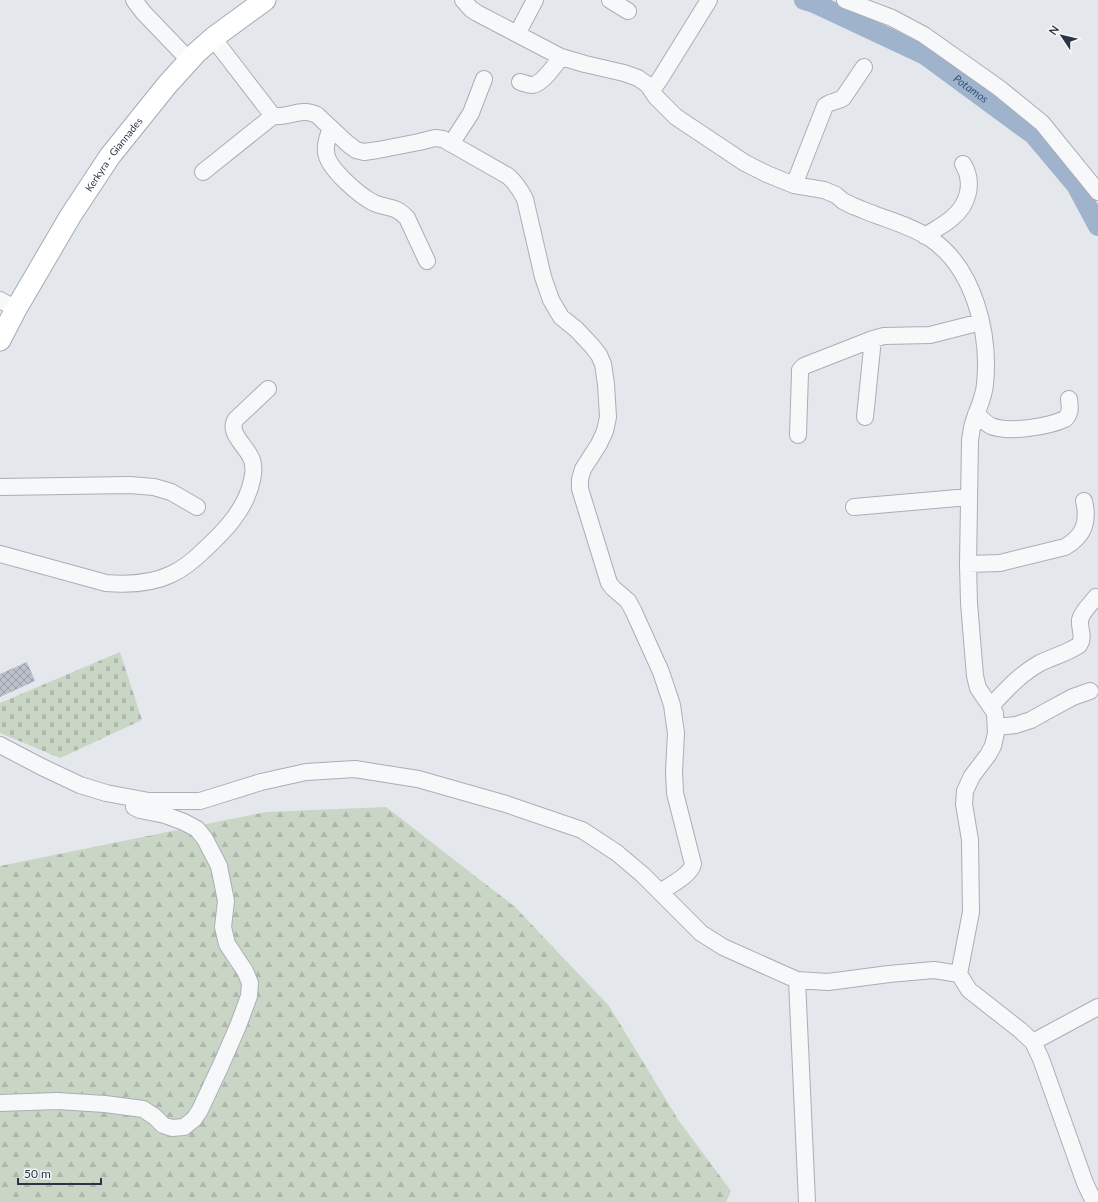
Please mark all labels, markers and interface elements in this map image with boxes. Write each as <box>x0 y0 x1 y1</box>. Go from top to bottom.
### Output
north arrow <box>1042 16 1082 56</box>
text: N <box>1046 23 1061 37</box>
water label: Potamos <box>951 71 992 106</box>
street label: Kerkyra - Giannades <box>82 115 145 193</box>
scale bar <box>18 1160 101 1186</box>
text: 50 m <box>24 1166 51 1181</box>

